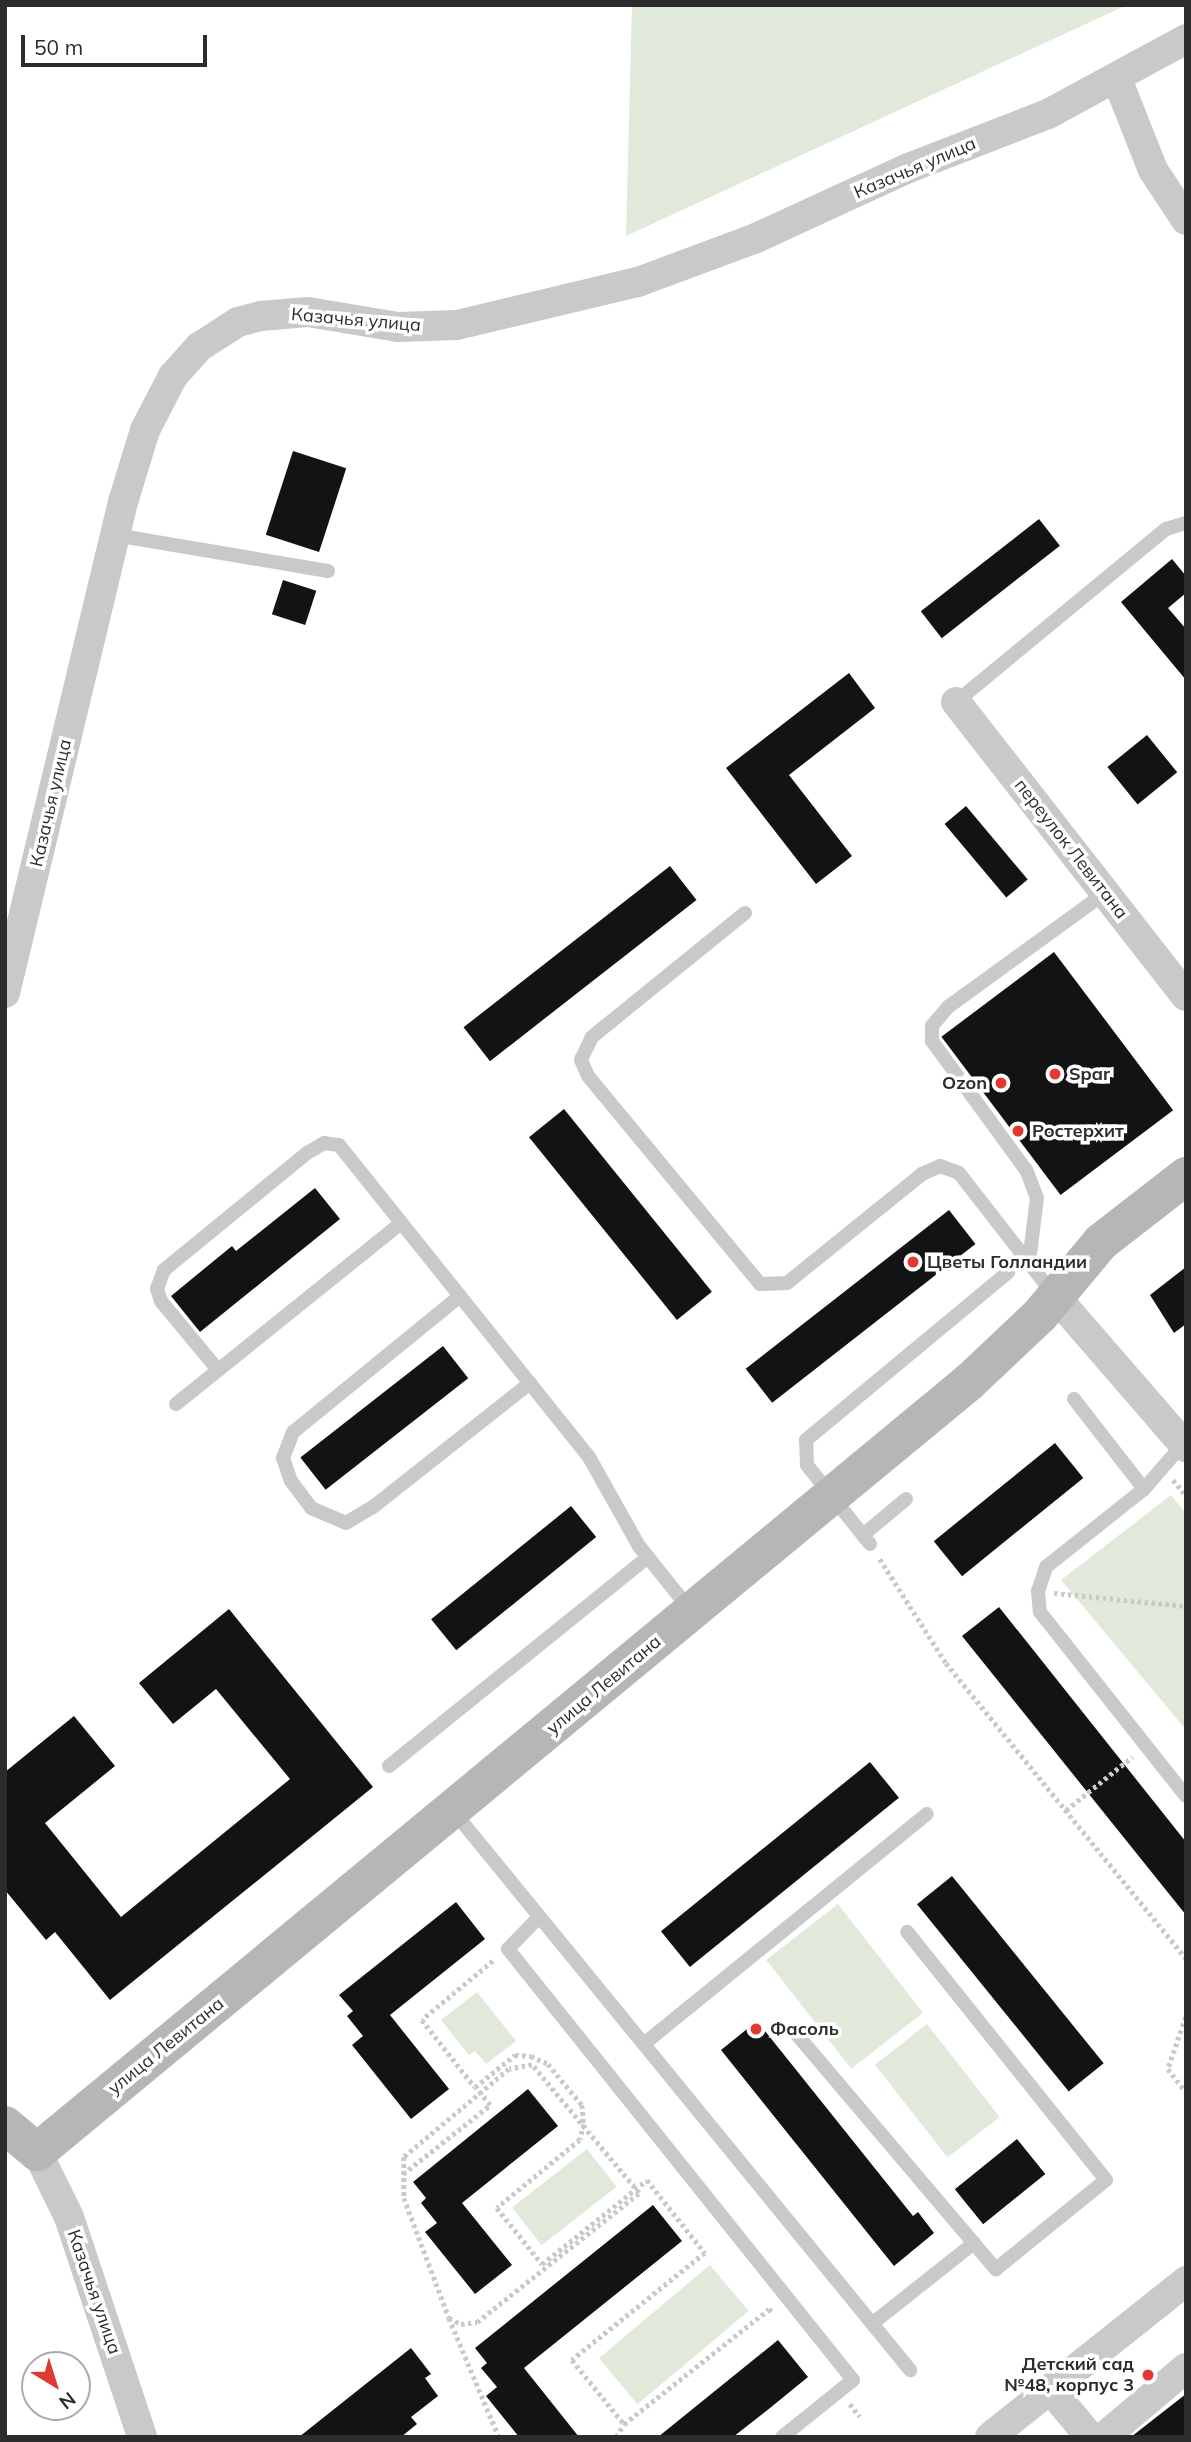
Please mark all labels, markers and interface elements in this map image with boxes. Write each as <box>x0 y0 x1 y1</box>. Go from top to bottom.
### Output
scale bar <box>24 21 210 65</box>
text: 50 m <box>34 34 83 60</box>
street label: Казачья улица <box>851 133 979 203</box>
street label: Казачья улица <box>290 304 422 336</box>
street label: Казачья улица <box>26 737 76 869</box>
street label: переулок Левитана <box>1010 775 1132 923</box>
place label: Spar <box>1069 1063 1110 1085</box>
marker: Spar <box>1047 1066 1063 1082</box>
place label: Ozon <box>942 1072 987 1094</box>
marker: Ozon <box>993 1075 1009 1091</box>
place label: Ростерхит <box>1032 1120 1124 1142</box>
marker: Ростерхит <box>1010 1123 1026 1139</box>
place label: Цветы Голландии <box>927 1251 1087 1273</box>
marker: Цветы Голландии <box>905 1254 921 1270</box>
street label: улица Левитана <box>542 1631 666 1739</box>
street label: улица Левитана <box>104 1993 228 2099</box>
place label: Фасоль <box>770 2018 839 2040</box>
marker: Фасоль <box>748 2021 764 2037</box>
street label: Казачья улица <box>63 2227 125 2357</box>
north arrow <box>21 2351 91 2421</box>
place label: Детский сад №48, корпус 3 <box>1004 2354 1134 2396</box>
marker: Детский сад №48, корпус 3 <box>1140 2367 1156 2383</box>
text: N <box>55 2387 81 2415</box>

